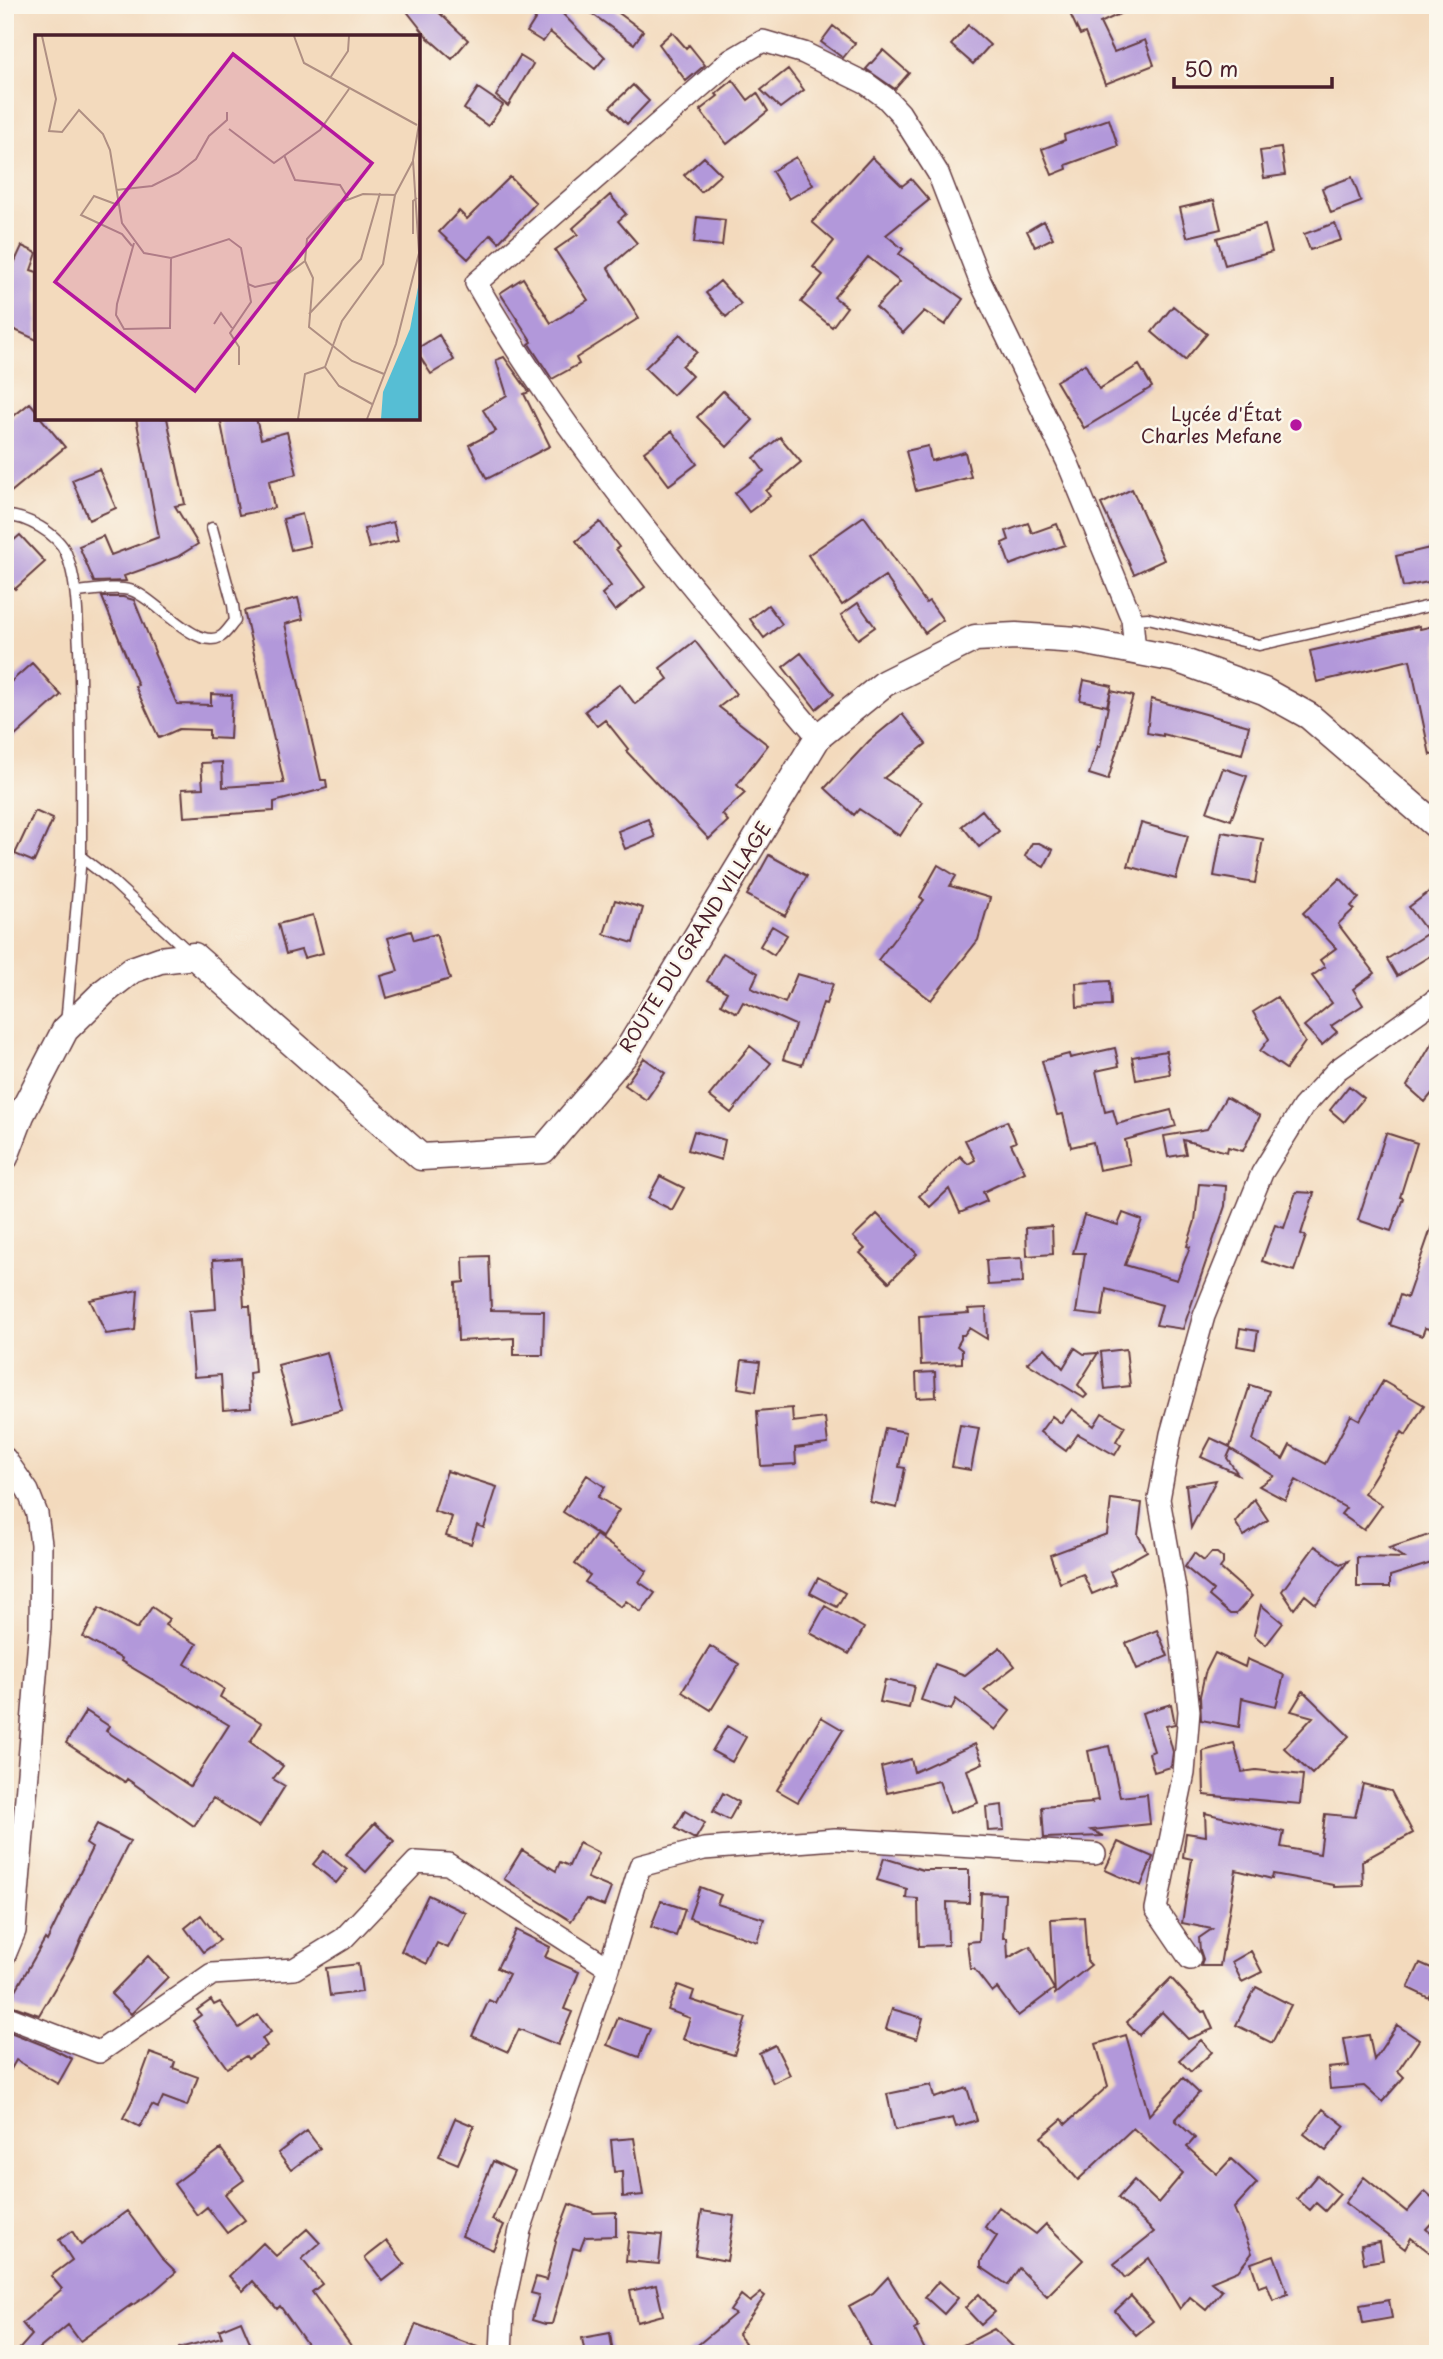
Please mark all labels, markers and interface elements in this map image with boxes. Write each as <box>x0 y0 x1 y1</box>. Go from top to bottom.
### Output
inset map <box>35 35 420 420</box>
scale bar <box>1174 46 1331 90</box>
text: 50 m <box>1184 52 1238 84</box>
place label: Lycée d'État Charles Mefane <box>1141 399 1282 449</box>
marker: Lycée d'État Charles Mefane <box>1288 417 1304 433</box>
street label: ROUTE DU GRAND VILLAGE <box>611 815 777 1058</box>

